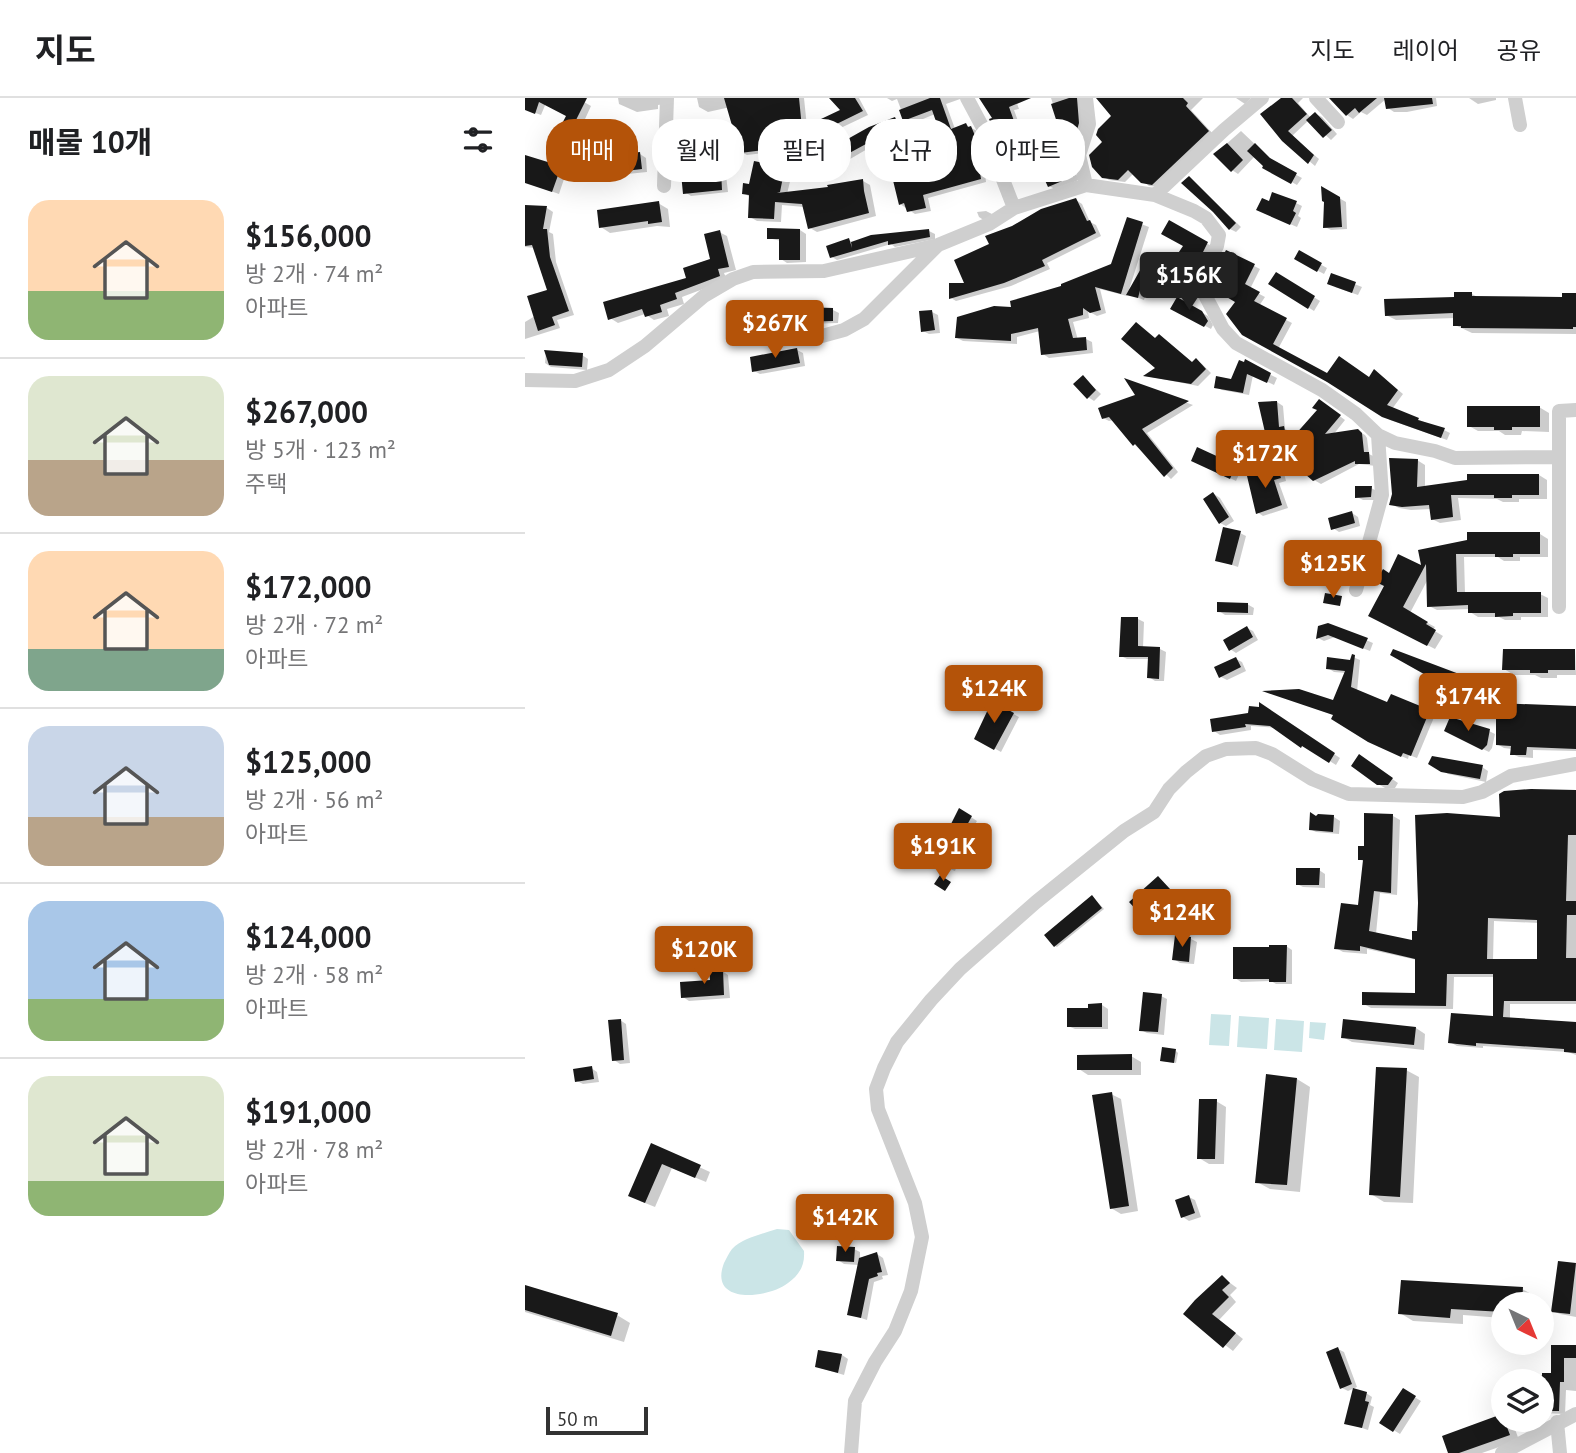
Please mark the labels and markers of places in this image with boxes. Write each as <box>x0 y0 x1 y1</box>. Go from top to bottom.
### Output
pin: $156K <box>1140 252 1238 312</box>
pin: $267K <box>726 300 824 360</box>
pin: $172K <box>1216 430 1314 490</box>
pin: $125K <box>1284 540 1382 600</box>
pin: $124K <box>945 666 1043 725</box>
pin: $174K <box>1419 674 1517 733</box>
pin: $191K <box>894 824 992 883</box>
pin: $124K <box>1133 890 1231 949</box>
pin: $120K <box>655 926 753 986</box>
pin: $142K <box>796 1194 894 1254</box>

